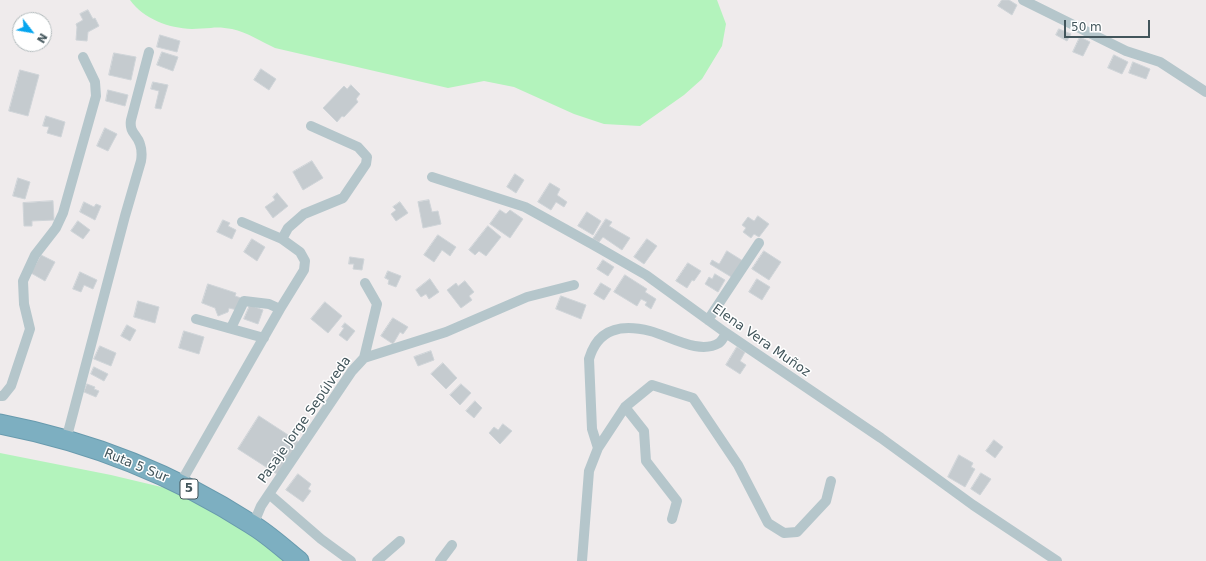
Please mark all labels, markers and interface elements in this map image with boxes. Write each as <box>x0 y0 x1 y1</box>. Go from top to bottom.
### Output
north arrow <box>12 12 52 52</box>
scale bar <box>1066 12 1152 38</box>
text: 50 m <box>1071 20 1102 34</box>
text: N <box>34 31 50 45</box>
street label: Elena Vera Muñoz <box>709 301 813 381</box>
street label: Pasaje Jorge Sepúlveda <box>255 354 355 486</box>
street label: Ruta 5 Sur <box>101 446 171 486</box>
road number: 5 <box>180 479 198 499</box>

